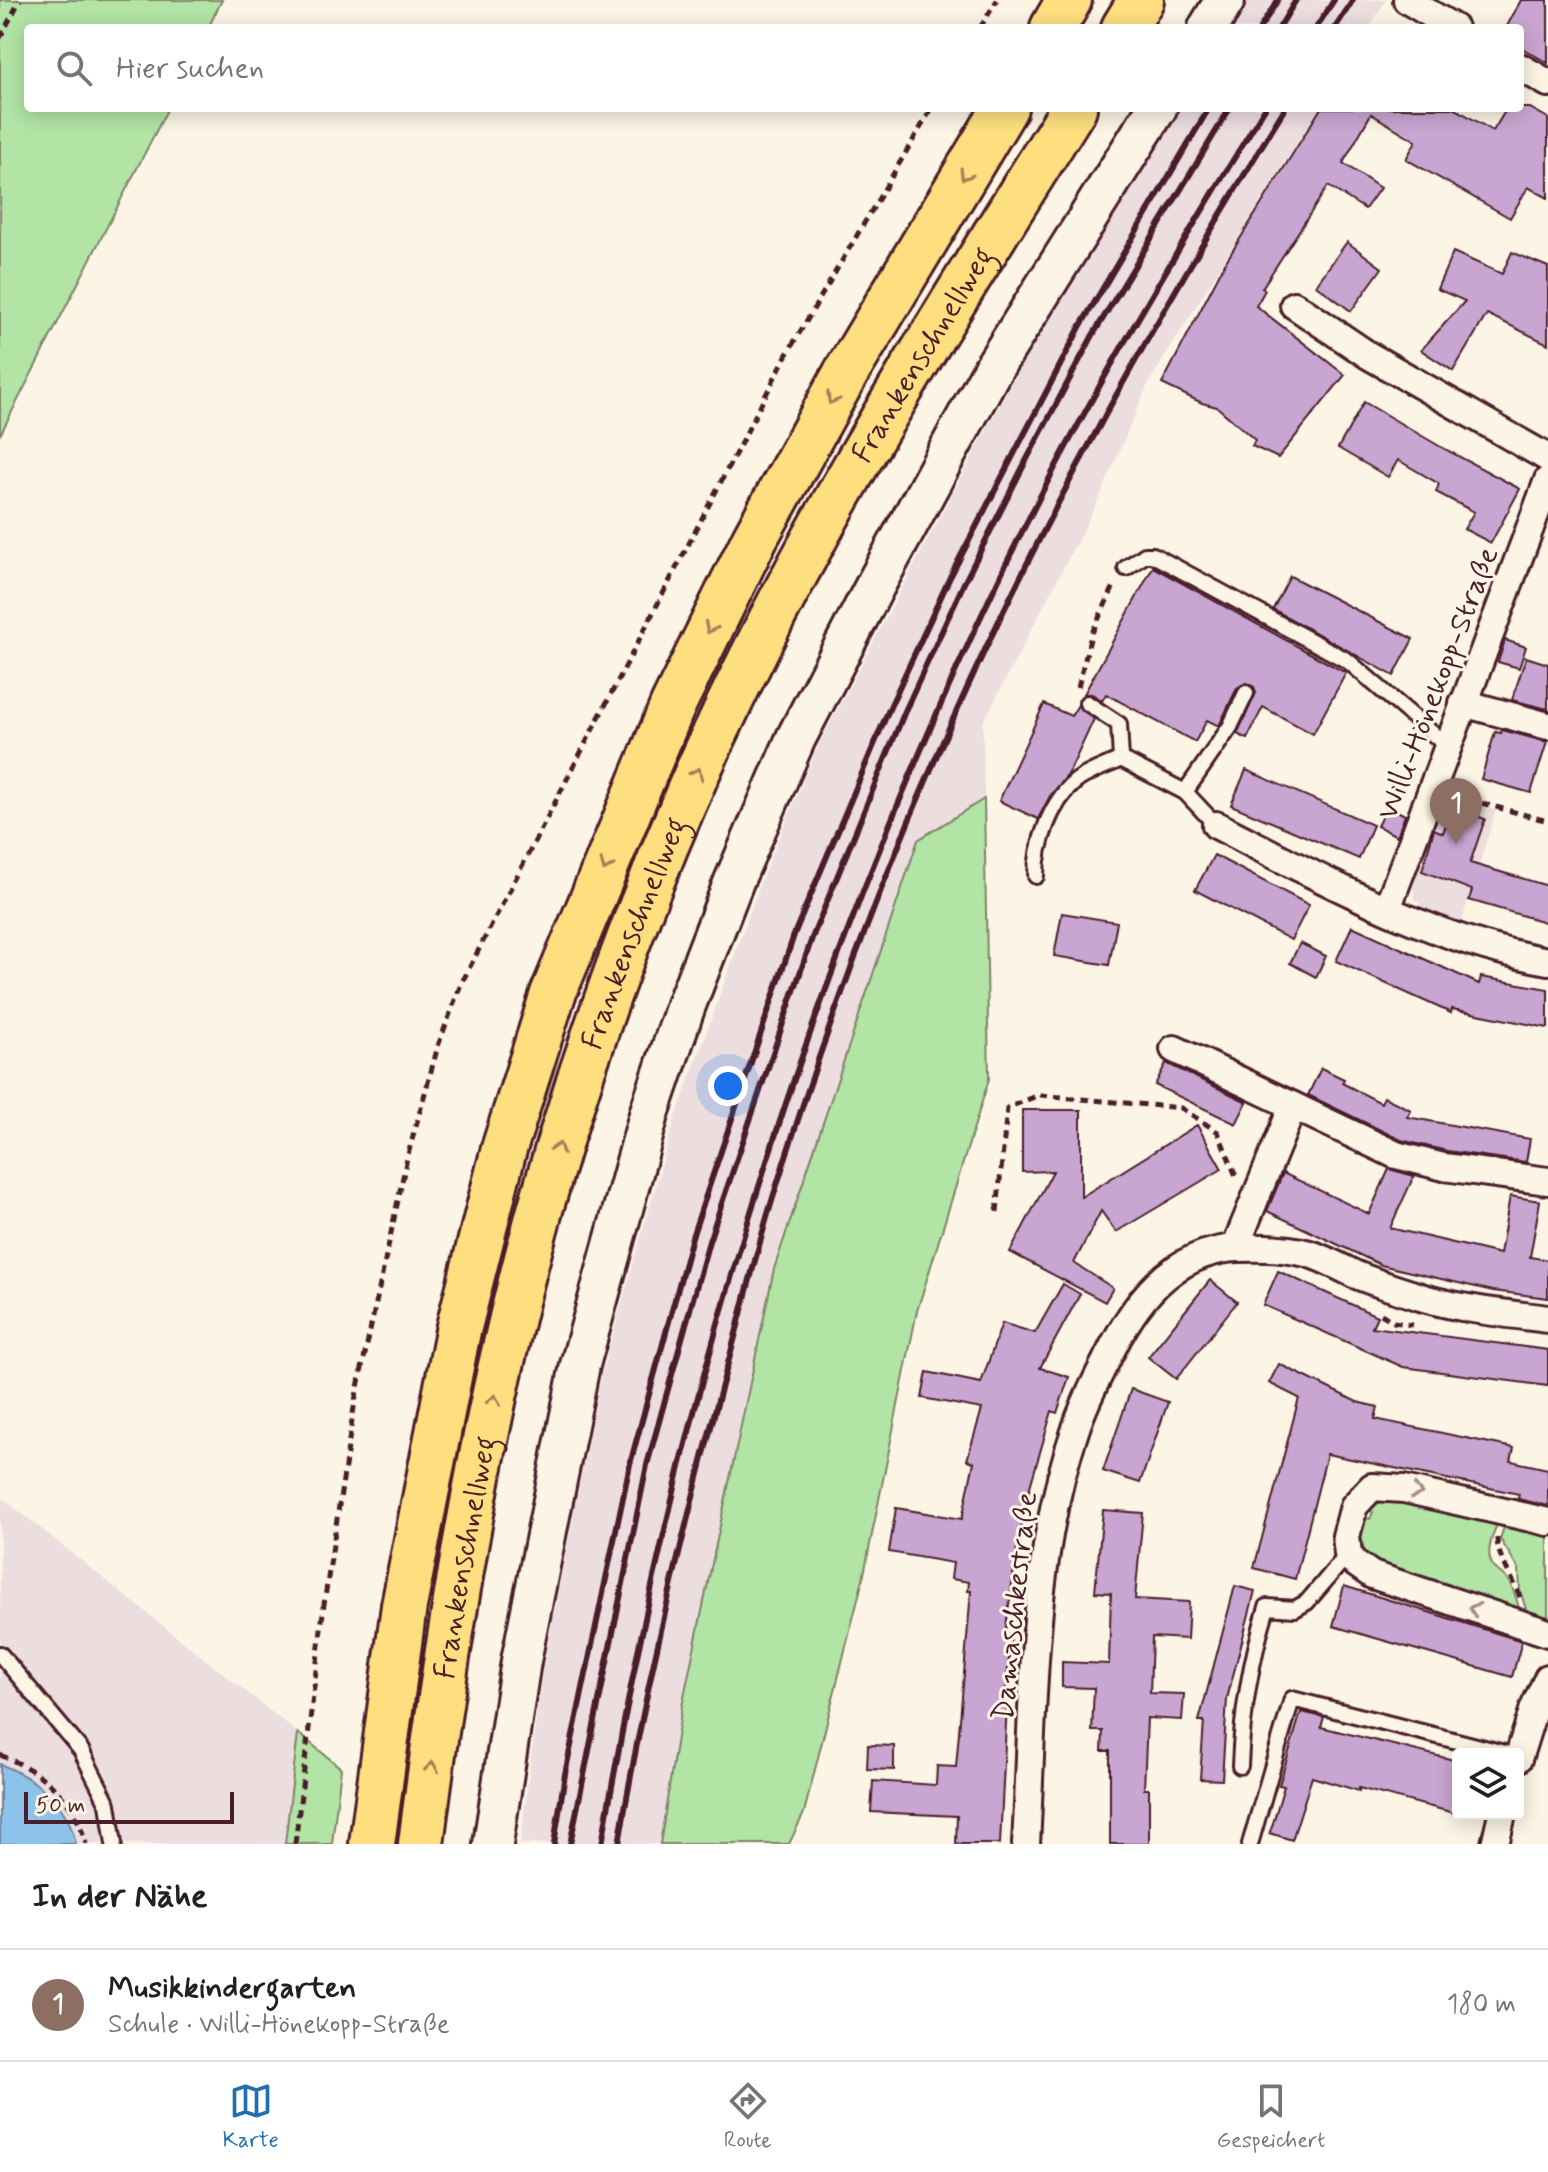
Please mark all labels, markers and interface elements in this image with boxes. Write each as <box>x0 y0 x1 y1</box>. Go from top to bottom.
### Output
search box <box>24 24 1524 112</box>
icon: search <box>52 46 96 90</box>
text: Hier suchen <box>116 49 264 88</box>
one-way arrow <box>959 166 975 181</box>
street label: Frankenschnellweg <box>843 240 1006 470</box>
one-way arrow <box>826 390 842 404</box>
street label: Willi-Hönekopp-Straße <box>1368 542 1508 825</box>
one-way arrow <box>705 620 720 635</box>
one-way arrow <box>687 767 703 782</box>
pin: 1 <box>1430 778 1482 844</box>
street label: Frankenschnellweg <box>573 811 699 1055</box>
one-way arrow <box>600 858 616 872</box>
your location <box>708 1066 748 1106</box>
one-way arrow <box>549 1142 565 1156</box>
one-way arrow <box>485 1394 502 1407</box>
street label: Frankenschnellweg <box>426 1433 509 1682</box>
one-way arrow <box>1410 1483 1424 1500</box>
street label: Damaschkestraße <box>984 1490 1047 1722</box>
one-way arrow <box>1468 1602 1482 1618</box>
map controls <box>1452 1748 1524 1820</box>
button: layers <box>1452 1748 1524 1820</box>
one-way arrow <box>423 1760 440 1774</box>
scale bar <box>24 1788 234 1824</box>
text: 50 m <box>36 1792 85 1820</box>
text: In der Nähe <box>32 1874 207 1919</box>
text: Musikkindergarten <box>108 1969 356 2008</box>
text: 1 <box>52 1988 64 2022</box>
text: 180 m <box>1447 1988 1516 2022</box>
text: Schule · Willi-Hönekopp-Straße <box>108 2008 449 2042</box>
tab: Karte <box>222 2079 279 2155</box>
tab: Route <box>724 2079 772 2155</box>
tab: Gespeichert <box>1217 2079 1326 2155</box>

